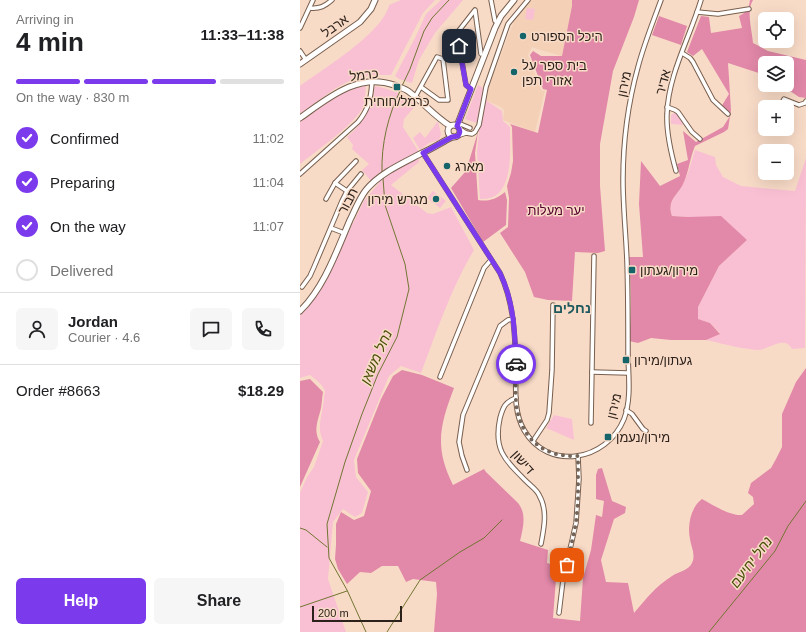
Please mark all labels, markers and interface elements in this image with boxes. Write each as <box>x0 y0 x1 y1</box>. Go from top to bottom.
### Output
text: Arriving in <box>16 12 74 27</box>
street label: ארבל <box>319 12 351 40</box>
map controls <box>758 12 794 180</box>
button: locate <box>758 12 794 48</box>
text: 11:33–11:38 <box>201 26 284 43</box>
text: 4 min <box>16 27 84 57</box>
pin <box>442 29 476 63</box>
place label: היכל הספורט <box>531 29 603 44</box>
marker: היכל הספורט <box>518 31 528 41</box>
icon: home <box>448 35 470 57</box>
button: layers <box>758 56 794 92</box>
place label: בית ספר על אזורי תפן <box>522 58 587 88</box>
street label: כרמל <box>349 66 380 84</box>
marker: בית ספר על אזורי תפן <box>509 67 519 77</box>
street label: אדיר <box>652 68 674 96</box>
street label: מירון <box>614 70 634 98</box>
marker: כרמל/חוחית <box>392 82 402 92</box>
text: On the way · 830 m <box>16 90 129 105</box>
place label: כרמל/חוחית <box>364 94 430 109</box>
button: + <box>758 100 794 136</box>
icon: check <box>16 127 38 149</box>
text: Confirmed <box>50 130 119 147</box>
text: 11:02 <box>252 131 284 146</box>
button: − <box>758 144 794 180</box>
place label: מארג <box>455 159 484 174</box>
marker: מארג <box>442 161 452 171</box>
icon: check <box>16 171 38 193</box>
text: Preparing <box>50 174 115 191</box>
text: 11:04 <box>252 175 284 190</box>
street label: תבור <box>335 186 361 216</box>
place label: מגרש מירון <box>368 192 428 207</box>
marker: מגרש מירון <box>431 194 441 204</box>
park label: יער מעלות <box>527 203 585 218</box>
icon: check <box>16 215 38 237</box>
text: On the way <box>50 218 126 235</box>
text: 11:07 <box>252 219 284 234</box>
text: Delivered <box>50 262 113 279</box>
place label: מירון/געתון <box>640 263 698 278</box>
marker: מירון/געתון <box>627 265 637 275</box>
district label: נחלים <box>553 300 591 316</box>
button: person <box>16 308 58 350</box>
button: chat <box>190 308 232 350</box>
button: phone <box>242 308 284 350</box>
text: Jordan <box>68 313 118 330</box>
water label: נחל משאן <box>356 327 395 388</box>
text: Courier · 4.6 <box>68 330 140 345</box>
courier <box>496 344 536 384</box>
icon: car <box>505 353 527 375</box>
place label: געתון/מירון <box>634 353 693 368</box>
marker: געתון/מירון <box>621 355 631 365</box>
text: Order #8663 <box>16 382 100 399</box>
text: $18.29 <box>238 382 284 399</box>
street label: מירון <box>604 392 624 420</box>
place label: מירון/נעמן <box>616 430 670 445</box>
marker: מירון/נעמן <box>603 432 613 442</box>
street label: דישון <box>508 447 538 477</box>
water label: נחל יחיעם <box>727 533 775 591</box>
pin <box>550 548 584 582</box>
icon: bag <box>556 554 578 576</box>
button: Help <box>16 578 146 624</box>
button: Share <box>154 578 284 624</box>
scale bar <box>312 604 402 623</box>
text: 200 m <box>318 607 349 619</box>

